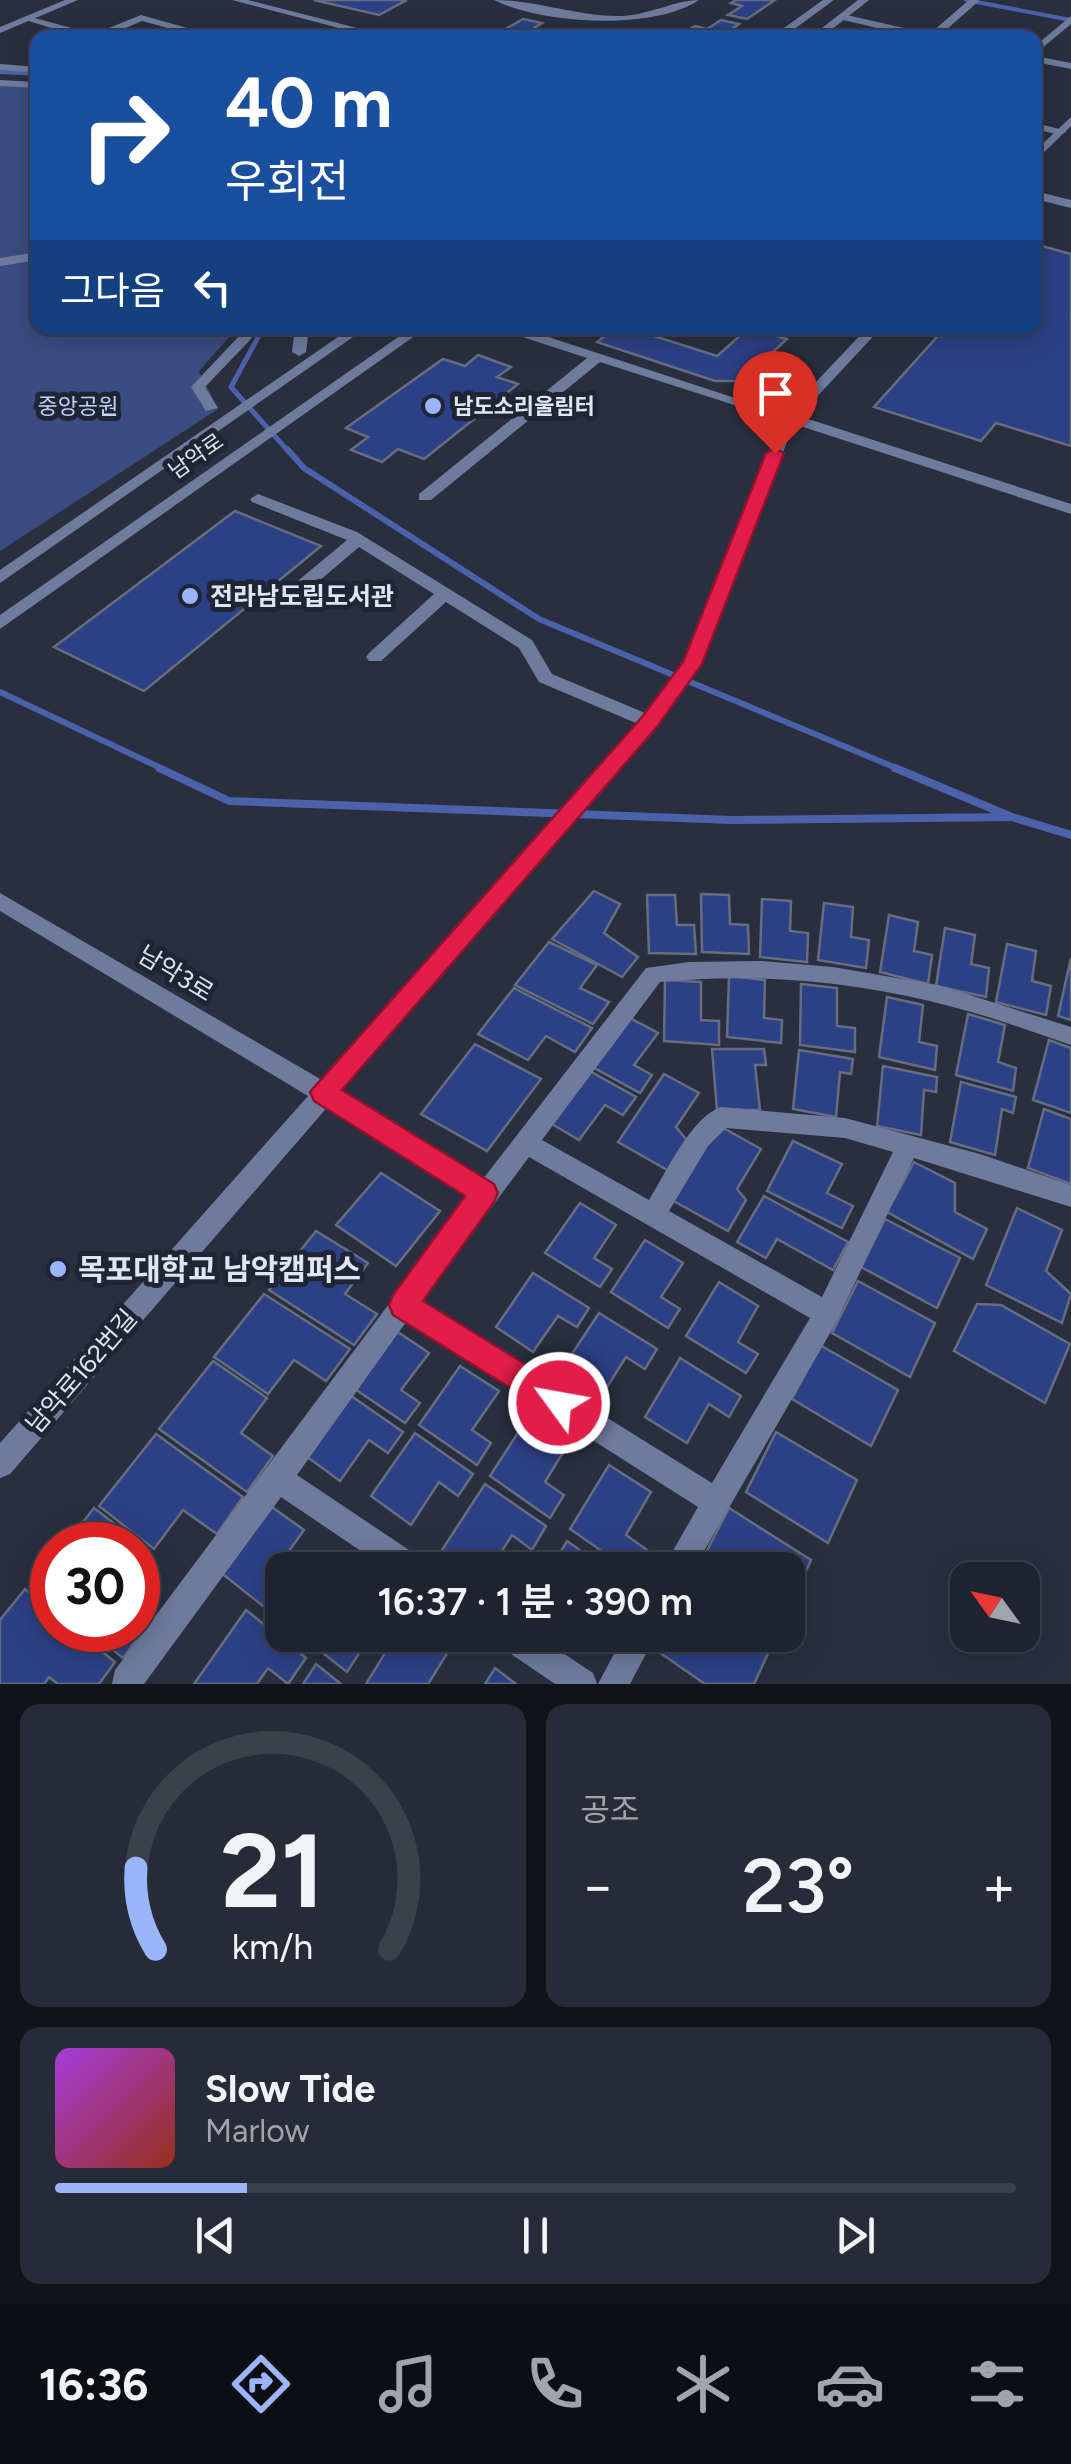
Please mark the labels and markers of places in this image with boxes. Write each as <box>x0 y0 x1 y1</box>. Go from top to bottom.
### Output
pin <box>733 351 818 454</box>
place label: 남도소리울림터 <box>453 393 595 420</box>
marker: 남도소리울림터 <box>422 395 444 417</box>
place label: 전라남도립도서관 <box>210 581 394 611</box>
marker: 전라남도립도서관 <box>179 585 201 607</box>
place label: 목포대학교 남악캠퍼스 <box>78 1251 361 1288</box>
marker: 목포대학교 남악캠퍼스 <box>47 1258 69 1280</box>

